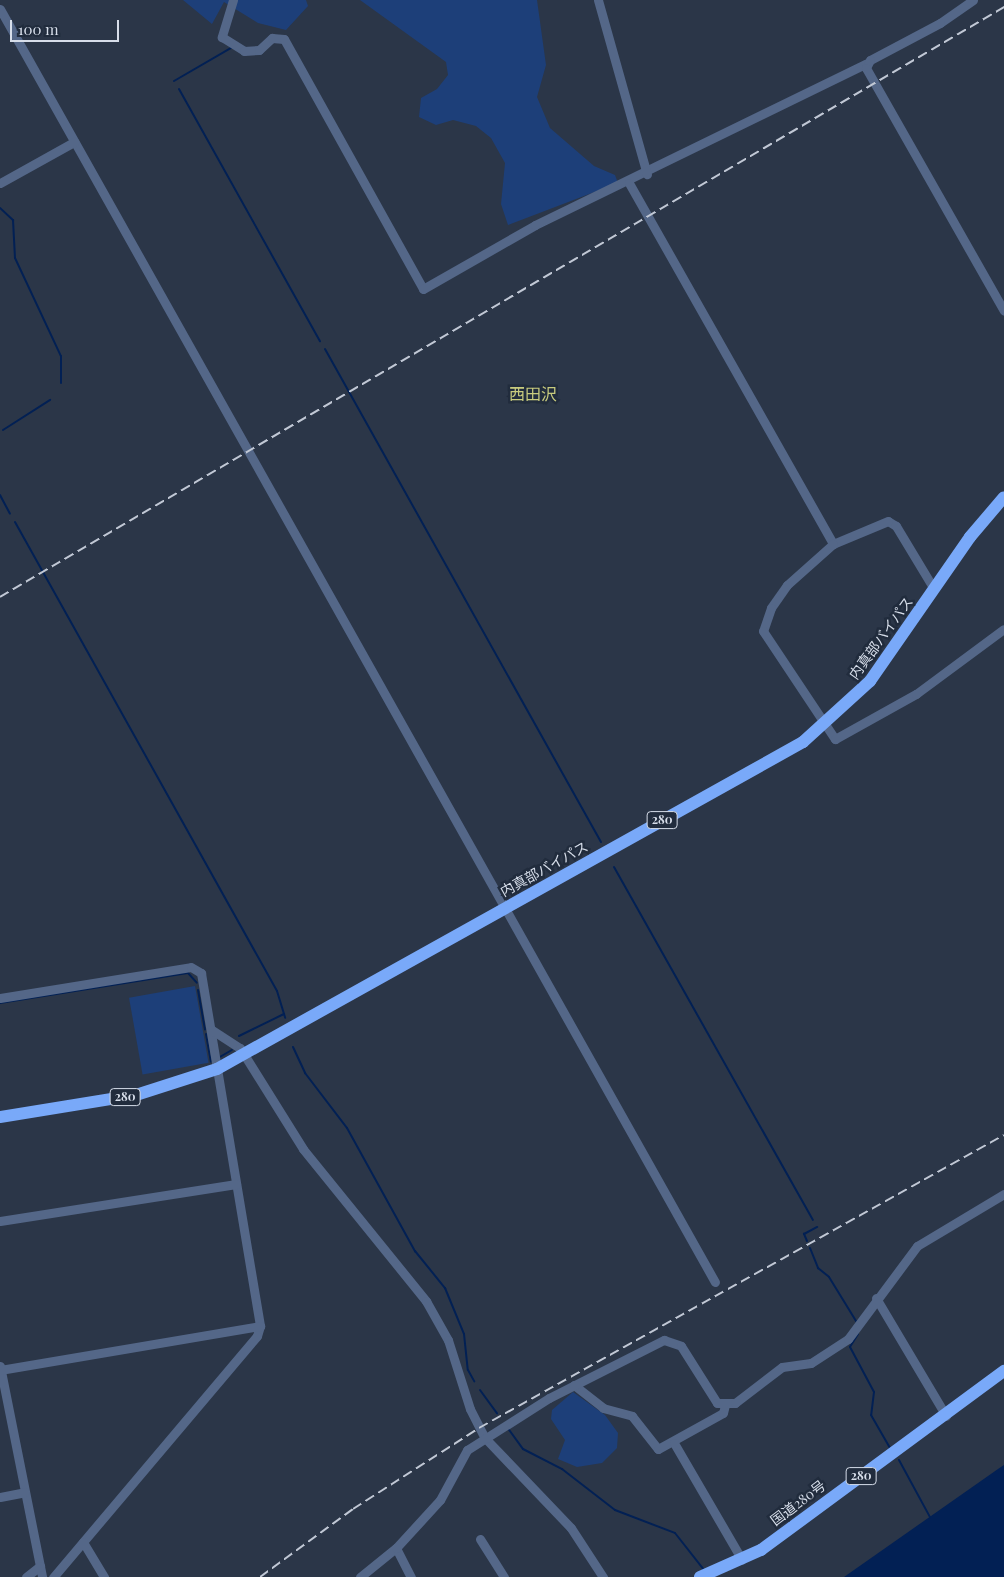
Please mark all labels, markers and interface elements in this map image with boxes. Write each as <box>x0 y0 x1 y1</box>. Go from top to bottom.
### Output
scale bar <box>12 10 121 42</box>
text: 100 m <box>18 19 59 39</box>
district label: 西田沢 <box>509 384 557 404</box>
street label: 内真部バイパス <box>845 593 917 683</box>
road number: 280 <box>646 810 678 830</box>
street label: 内真部バイパス <box>497 838 591 900</box>
road number: 280 <box>109 1088 141 1106</box>
road number: 280 <box>845 1466 877 1485</box>
street label: 国道280号 <box>767 1477 829 1529</box>

